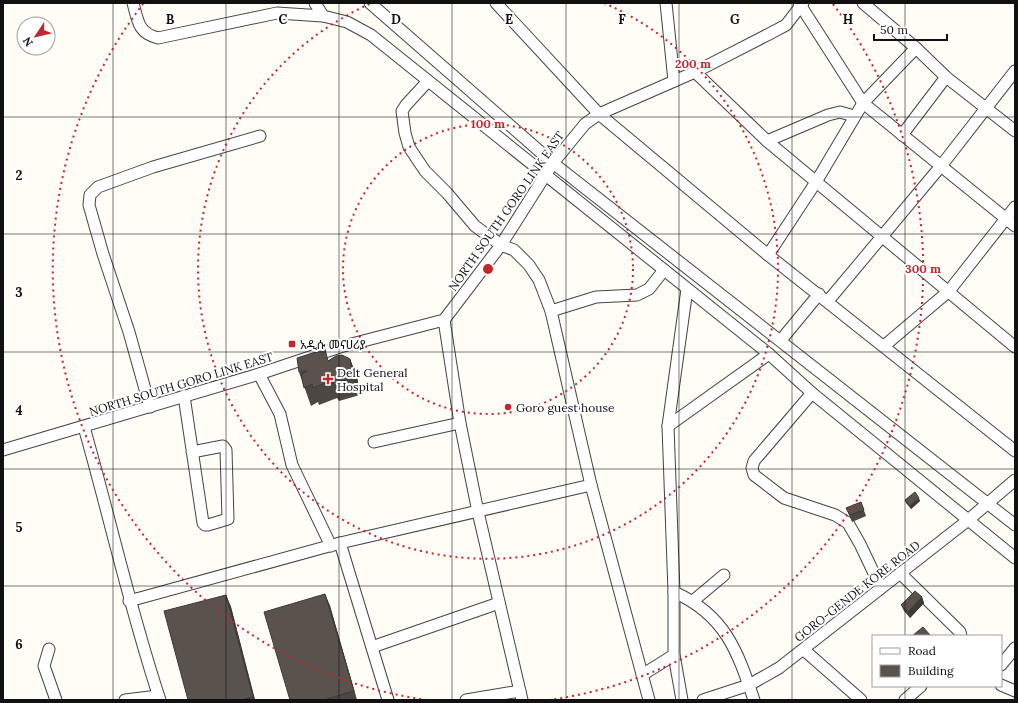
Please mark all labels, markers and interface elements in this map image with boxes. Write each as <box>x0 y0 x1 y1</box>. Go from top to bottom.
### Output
text: B <box>166 11 175 28</box>
text: C <box>279 11 288 28</box>
text: D <box>391 11 401 28</box>
text: E <box>505 11 513 28</box>
text: F <box>618 11 626 28</box>
text: G <box>730 11 740 28</box>
text: H <box>843 11 853 28</box>
north arrow <box>16 16 56 56</box>
scale bar <box>874 16 947 42</box>
text: 50 m <box>880 22 908 37</box>
text: N <box>19 34 36 49</box>
text: 200 m <box>675 56 711 71</box>
text: 100 m <box>471 116 505 131</box>
street label: NORTH SOUTH GORO LINK EAST <box>445 128 567 294</box>
text: 2 <box>16 167 23 184</box>
text: 300 m <box>905 261 941 276</box>
centre of rings <box>481 262 495 276</box>
text: 3 <box>15 284 23 301</box>
place label: አዲሱ መናሀሪያ <box>300 337 366 352</box>
marker: አዲሱ መናሀሪያ <box>287 339 297 349</box>
street label: NORTH SOUTH GORO LINK EAST <box>87 349 275 419</box>
place label: Delt General Hospital <box>337 365 408 394</box>
marker: Delt General Hospital <box>322 373 334 385</box>
place label: Goro guest house <box>516 400 615 415</box>
text: 4 <box>15 402 23 419</box>
marker: Goro guest house <box>503 402 513 412</box>
text: 5 <box>15 519 23 536</box>
street label: GORO-GENDE KORE ROAD <box>791 537 923 645</box>
legend <box>872 635 1002 687</box>
text: 6 <box>15 636 23 653</box>
text: Road <box>908 643 936 658</box>
text: Building <box>908 663 954 678</box>

